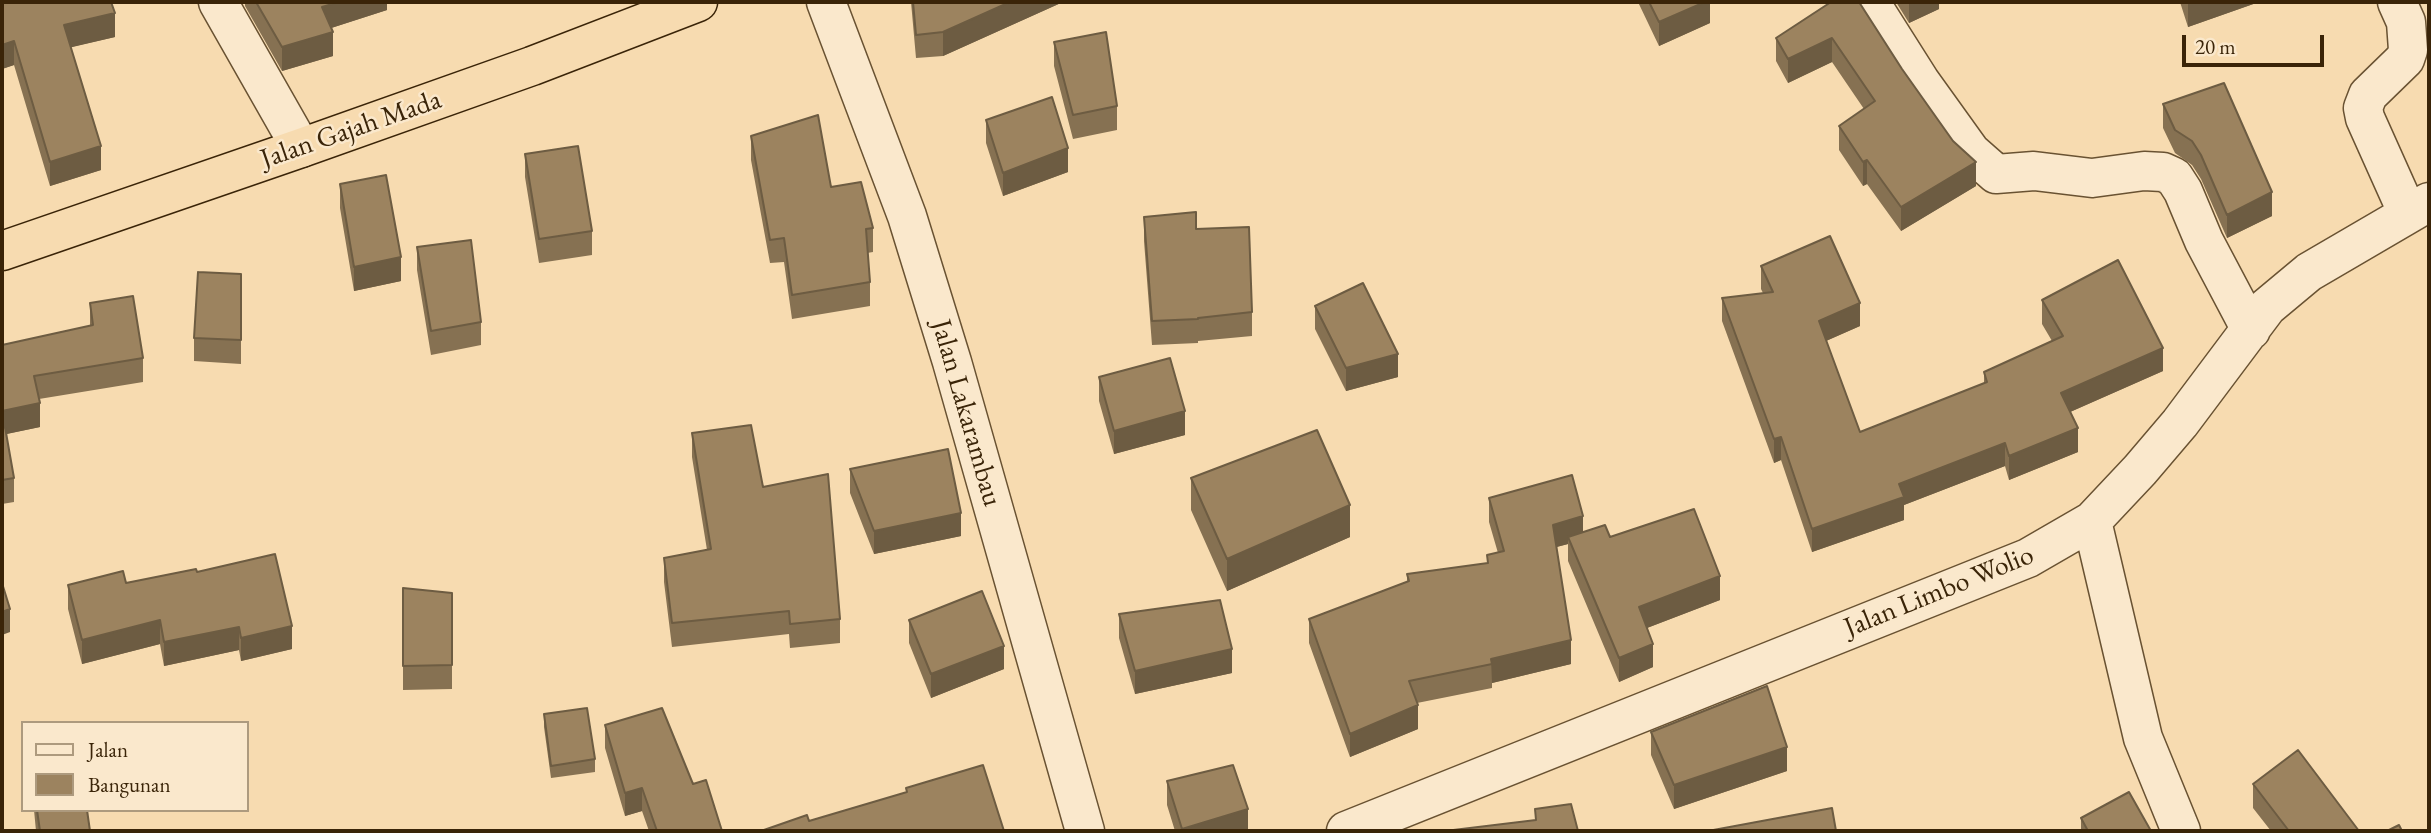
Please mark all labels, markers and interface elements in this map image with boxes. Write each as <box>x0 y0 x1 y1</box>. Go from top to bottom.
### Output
scale bar <box>2186 21 2328 65</box>
text: 20 m <box>2195 33 2236 60</box>
street label: Jalan Gajah Mada <box>256 83 446 177</box>
street label: Jalan Lakarambau <box>923 316 1009 510</box>
street label: Jalan Limbo Wolio <box>1839 539 2039 645</box>
legend <box>21 721 248 812</box>
text: Jalan <box>88 736 128 763</box>
text: Bangunan <box>88 771 171 798</box>

